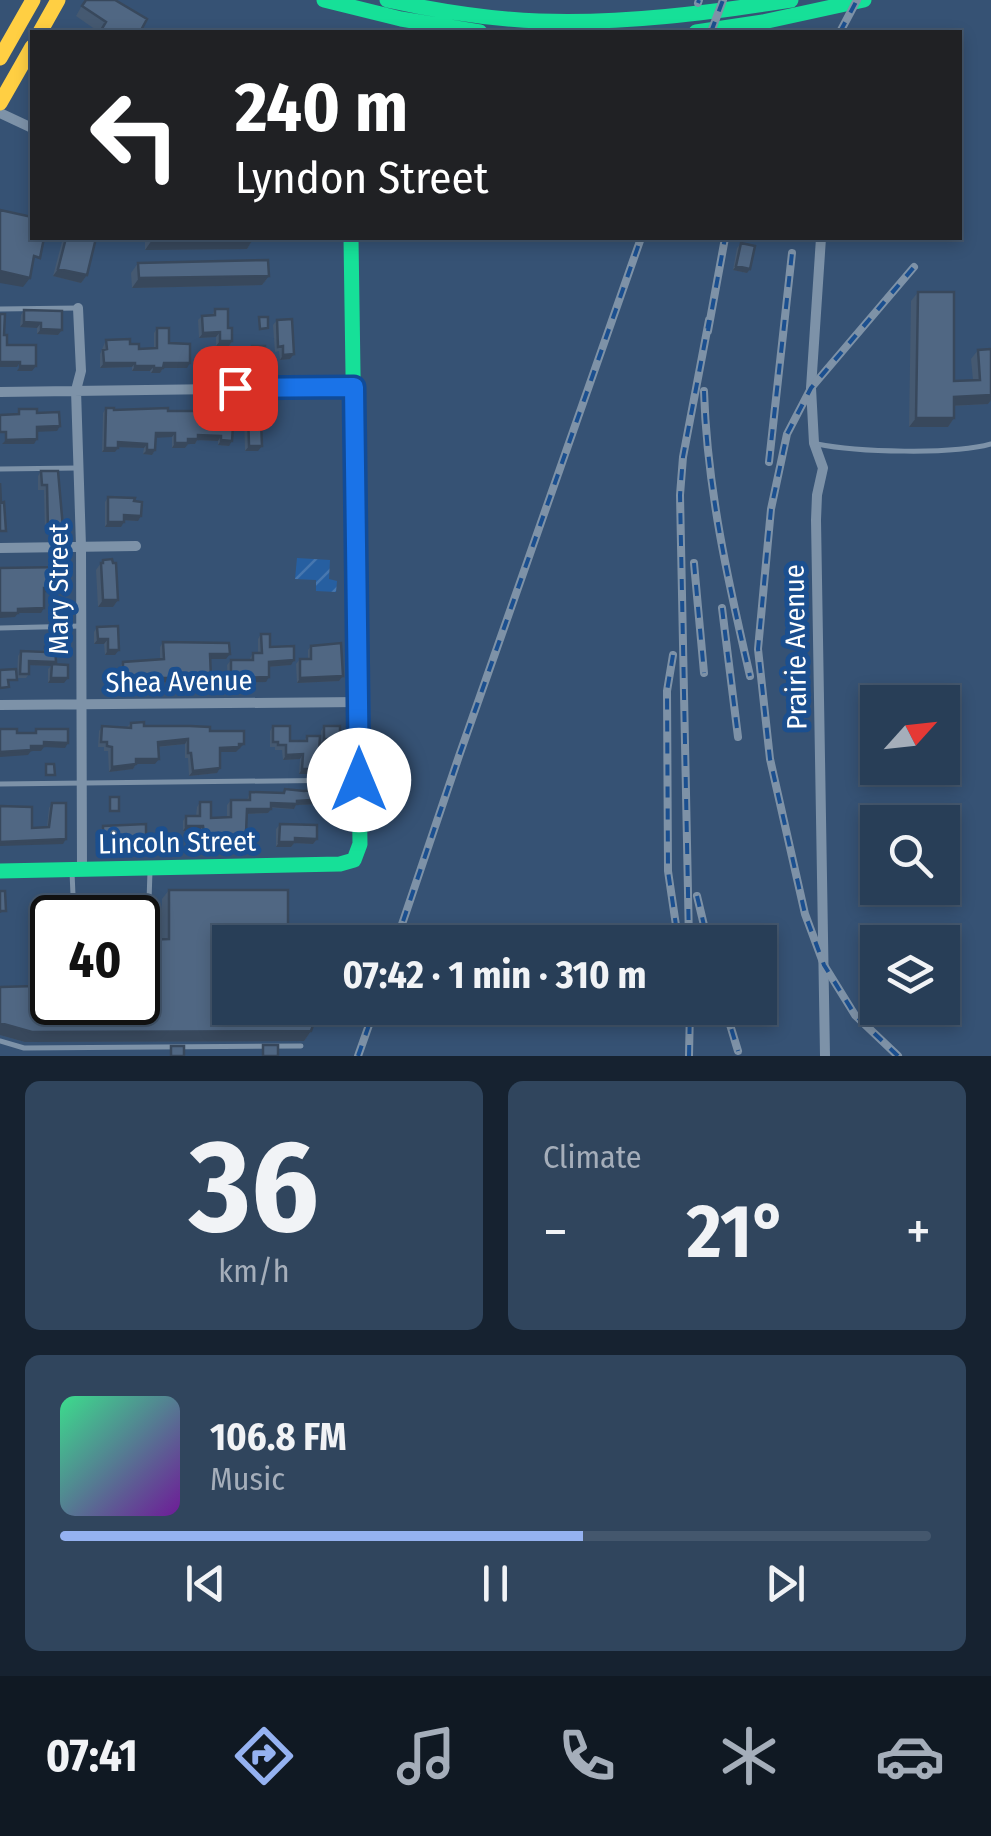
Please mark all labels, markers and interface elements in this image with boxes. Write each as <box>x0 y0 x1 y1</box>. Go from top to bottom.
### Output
text: 240 m <box>235 66 408 150</box>
icon: left <box>70 70 200 200</box>
text: Lyndon Street <box>235 151 489 205</box>
pin <box>193 346 278 431</box>
icon: arrive <box>208 361 263 416</box>
street label: Mary Street <box>42 522 75 655</box>
street label: Prairie Avenue <box>778 564 813 730</box>
street label: Shea Avenue <box>105 664 253 699</box>
north arrow <box>860 685 960 785</box>
map controls <box>860 685 960 1025</box>
position arrow <box>307 728 411 832</box>
button: search <box>860 805 960 905</box>
street label: Lincoln Street <box>98 825 257 860</box>
speed limit sign: 40 <box>30 895 160 1025</box>
button: layers <box>860 925 960 1025</box>
text: 07:42 · 1 min · 310 m <box>342 952 647 998</box>
text: 36 <box>189 1109 319 1265</box>
text: Climate <box>543 1138 642 1176</box>
text: 21° <box>687 1187 787 1277</box>
text: − <box>543 1199 568 1265</box>
text: + <box>906 1199 931 1265</box>
text: km/h <box>218 1252 290 1290</box>
text: 106.8 FM <box>210 1414 347 1460</box>
text: Music <box>210 1460 285 1498</box>
icon: previous <box>178 1556 233 1611</box>
icon: pause <box>468 1556 523 1611</box>
icon: next <box>758 1556 813 1611</box>
icon: directions <box>229 1721 299 1791</box>
icon: music <box>391 1721 461 1791</box>
icon: phone <box>552 1721 622 1791</box>
icon: climate <box>714 1721 784 1791</box>
icon: car <box>875 1721 945 1791</box>
text: 07:41 <box>46 1729 138 1783</box>

